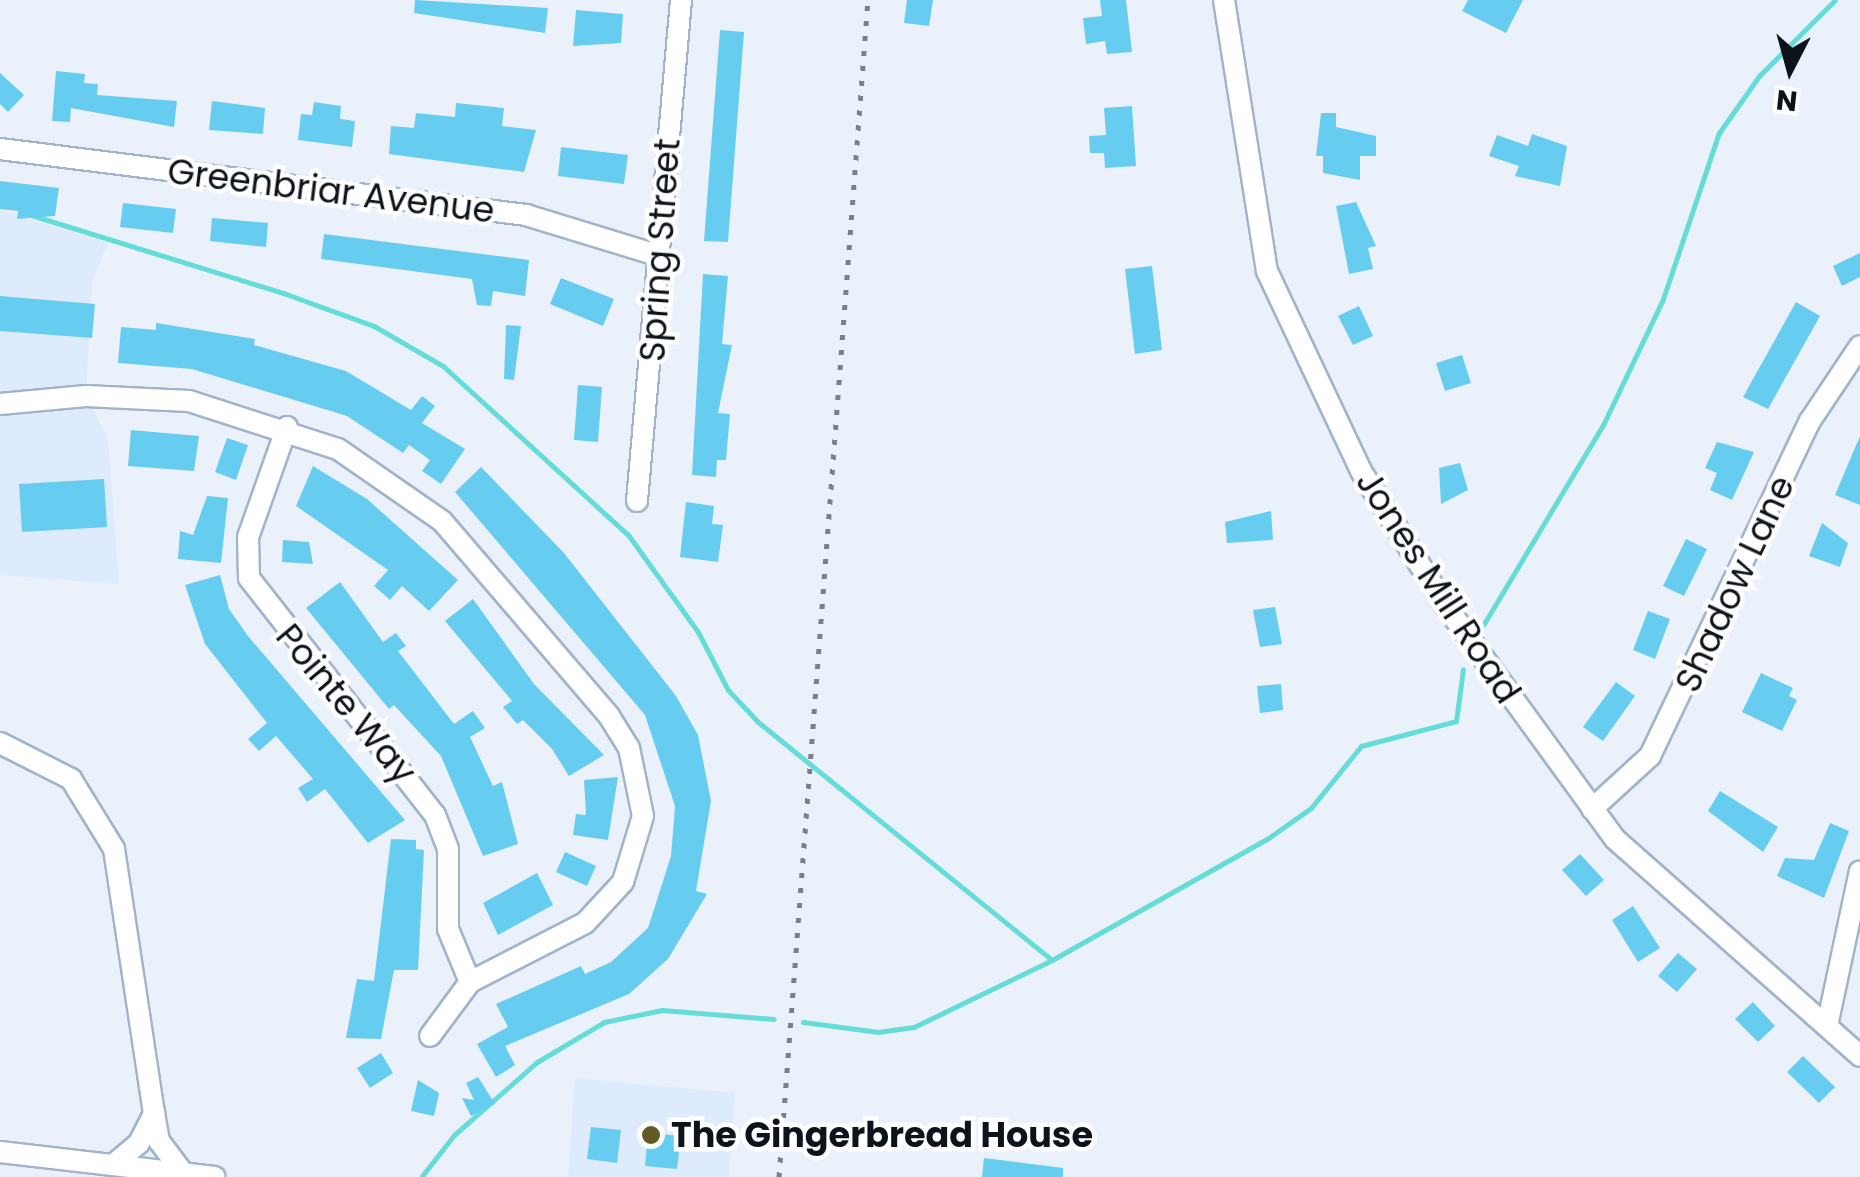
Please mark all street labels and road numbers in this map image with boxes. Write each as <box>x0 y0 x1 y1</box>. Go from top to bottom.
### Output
street label: Spring Street <box>631 137 689 363</box>
street label: Greenbriar Avenue <box>165 150 497 232</box>
street label: Jones Mill Road <box>1347 463 1529 711</box>
street label: Shadow Lane <box>1667 469 1803 699</box>
street label: Pointe Way <box>267 616 425 792</box>

